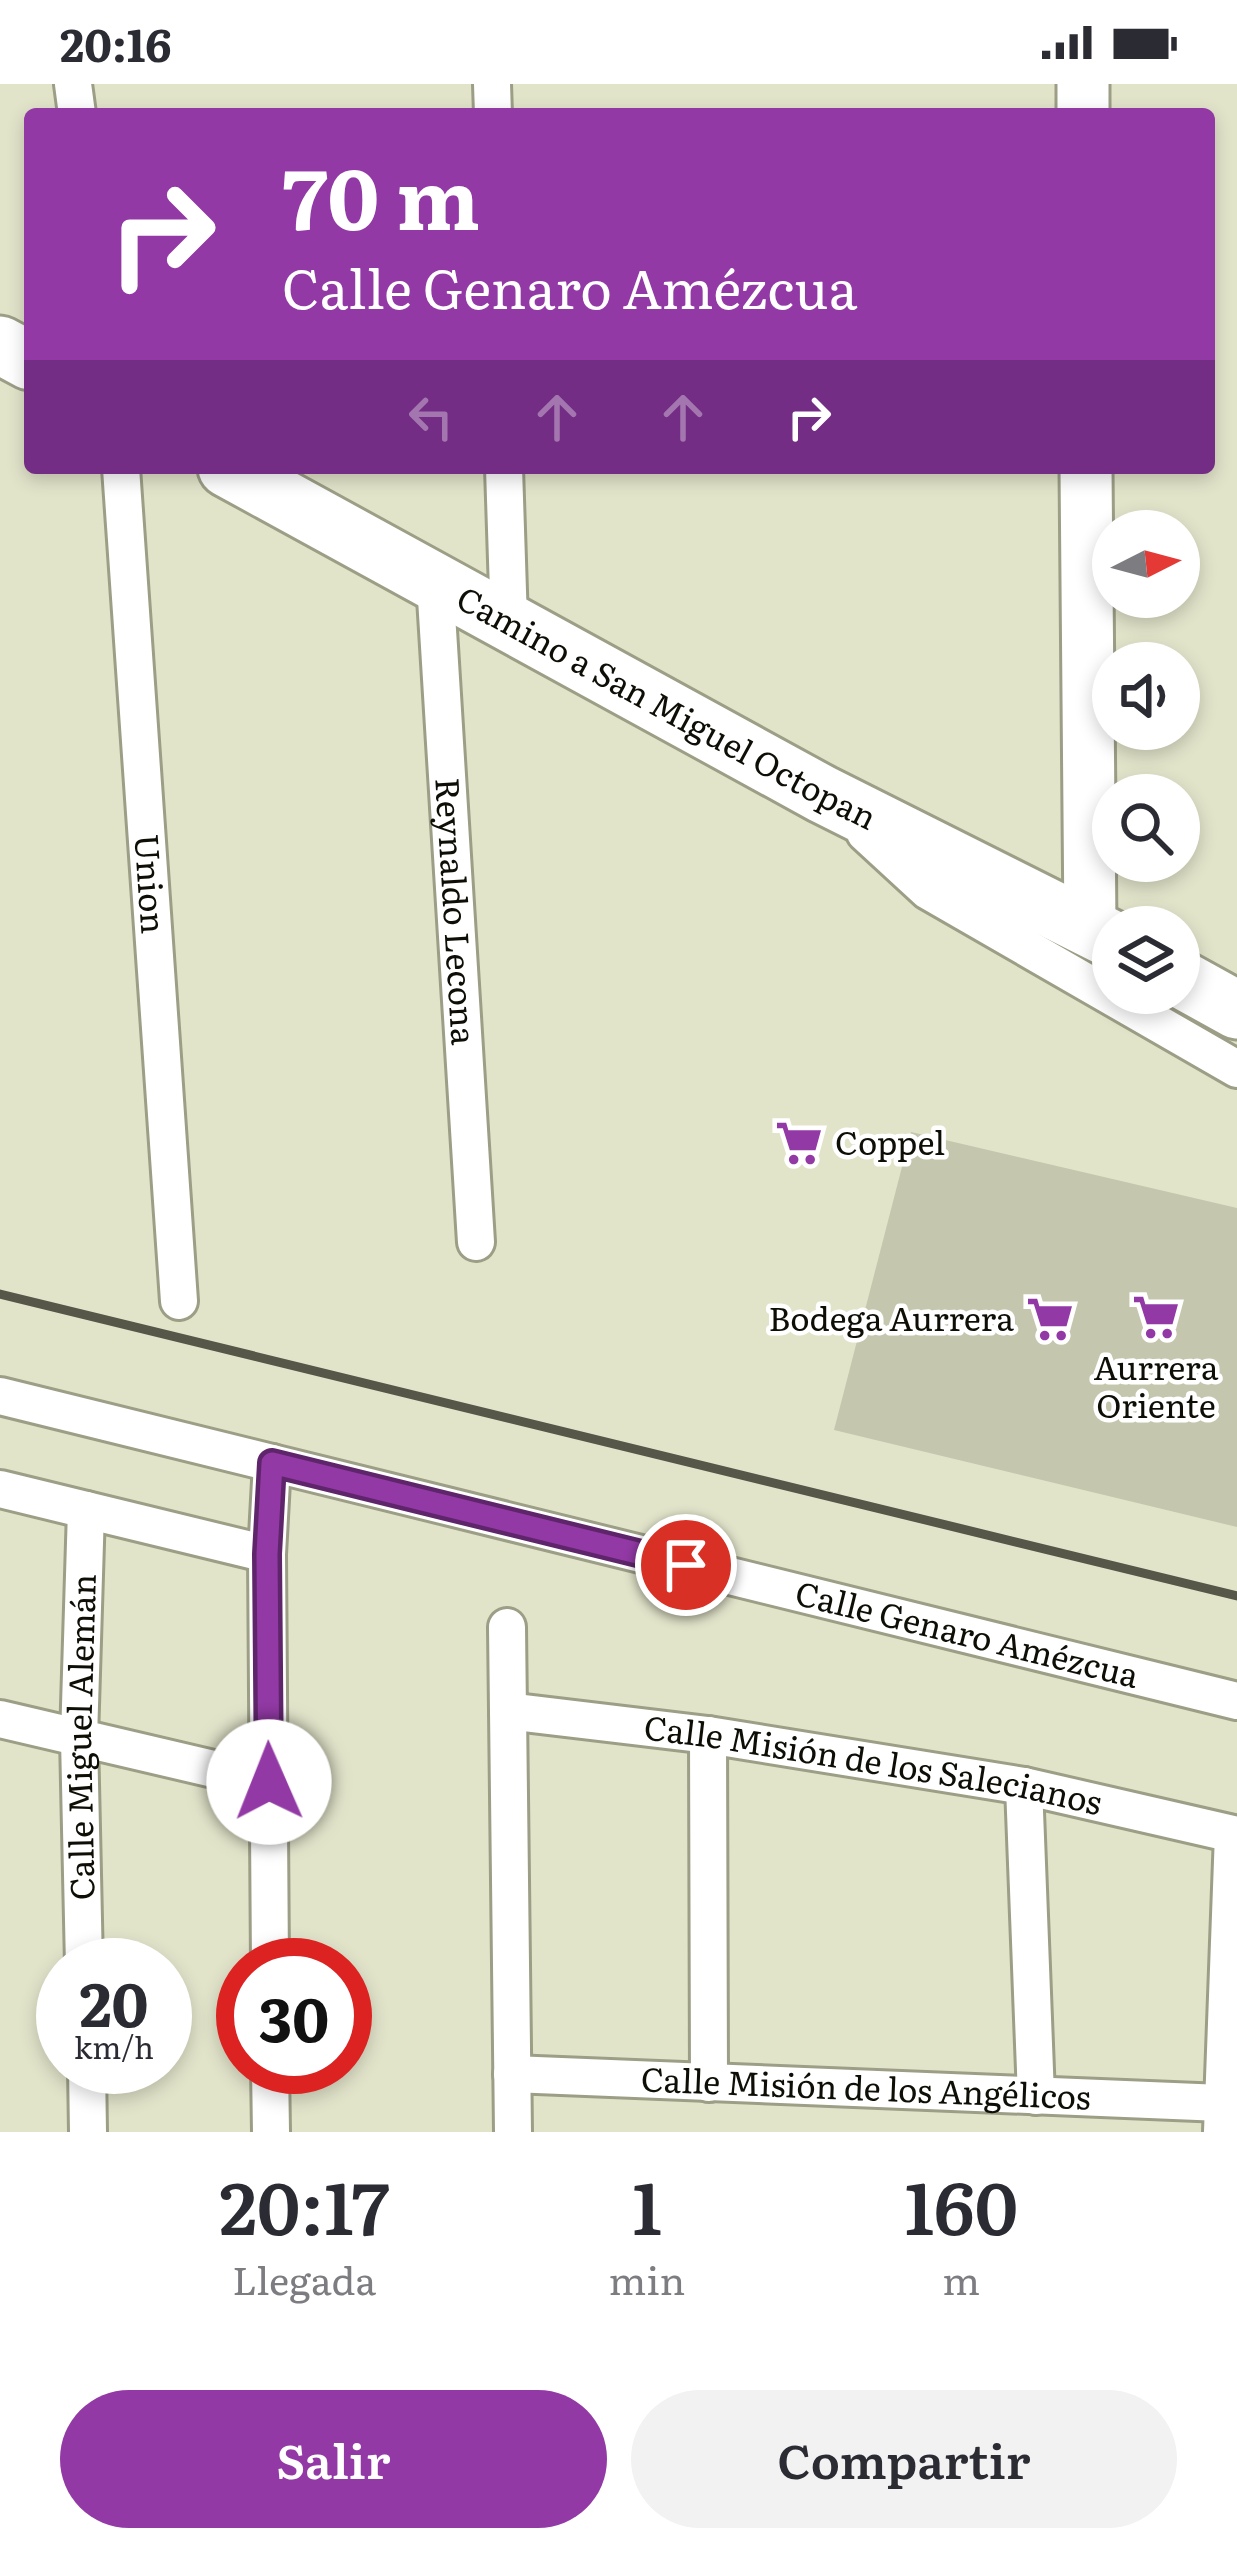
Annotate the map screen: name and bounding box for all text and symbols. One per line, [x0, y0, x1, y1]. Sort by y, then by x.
text: 20:16 [60, 9, 172, 76]
text: 70 m [282, 131, 480, 256]
icon: right [84, 156, 240, 312]
text: Calle Genaro Amézcua [282, 245, 858, 326]
icon: left [398, 384, 464, 450]
icon: ahead [524, 384, 590, 450]
icon: ahead [650, 384, 716, 450]
icon: right [776, 384, 842, 450]
north arrow [1092, 510, 1200, 618]
map controls [1092, 510, 1200, 1014]
street label: Camino a San Miguel Octopan [449, 572, 886, 840]
button: sound [1092, 642, 1200, 750]
button: search [1092, 774, 1200, 882]
street label: Reynaldo Lecona [425, 776, 491, 1047]
street label: Union [125, 832, 180, 935]
button: layers [1092, 906, 1200, 1014]
place label: Coppel [835, 1116, 945, 1165]
supermarket icon: Coppel [774, 1118, 824, 1168]
place label: Bodega Aurrera [768, 1292, 1014, 1341]
supermarket icon: Aurrera Oriente [1131, 1292, 1181, 1342]
supermarket icon: Bodega Aurrera [1025, 1294, 1075, 1344]
place label: Aurrera Oriente [1094, 1341, 1219, 1428]
pin [635, 1514, 737, 1616]
icon: arrive [653, 1532, 719, 1598]
street label: Calle Genaro Amézcua [791, 1566, 1145, 1698]
street label: Calle Miguel Alemán [52, 1573, 106, 1901]
street label: Calle Misión de los Salecianos [642, 1701, 1107, 1825]
position arrow [206, 1719, 332, 1845]
speed limit sign: 30 [216, 1938, 372, 2094]
text: 20 [79, 1956, 149, 2045]
text: km/h [74, 2024, 154, 2068]
street label: Calle Misión de los Angélicos [640, 2052, 1092, 2120]
text: 20:17 [219, 2150, 389, 2257]
text: 1 [632, 2150, 662, 2257]
text: 160 [904, 2150, 1018, 2257]
text: Llegada [232, 2249, 376, 2307]
text: min [609, 2249, 685, 2307]
text: m [942, 2249, 980, 2307]
button: Salir [60, 2390, 607, 2528]
button: Compartir [631, 2390, 1177, 2528]

